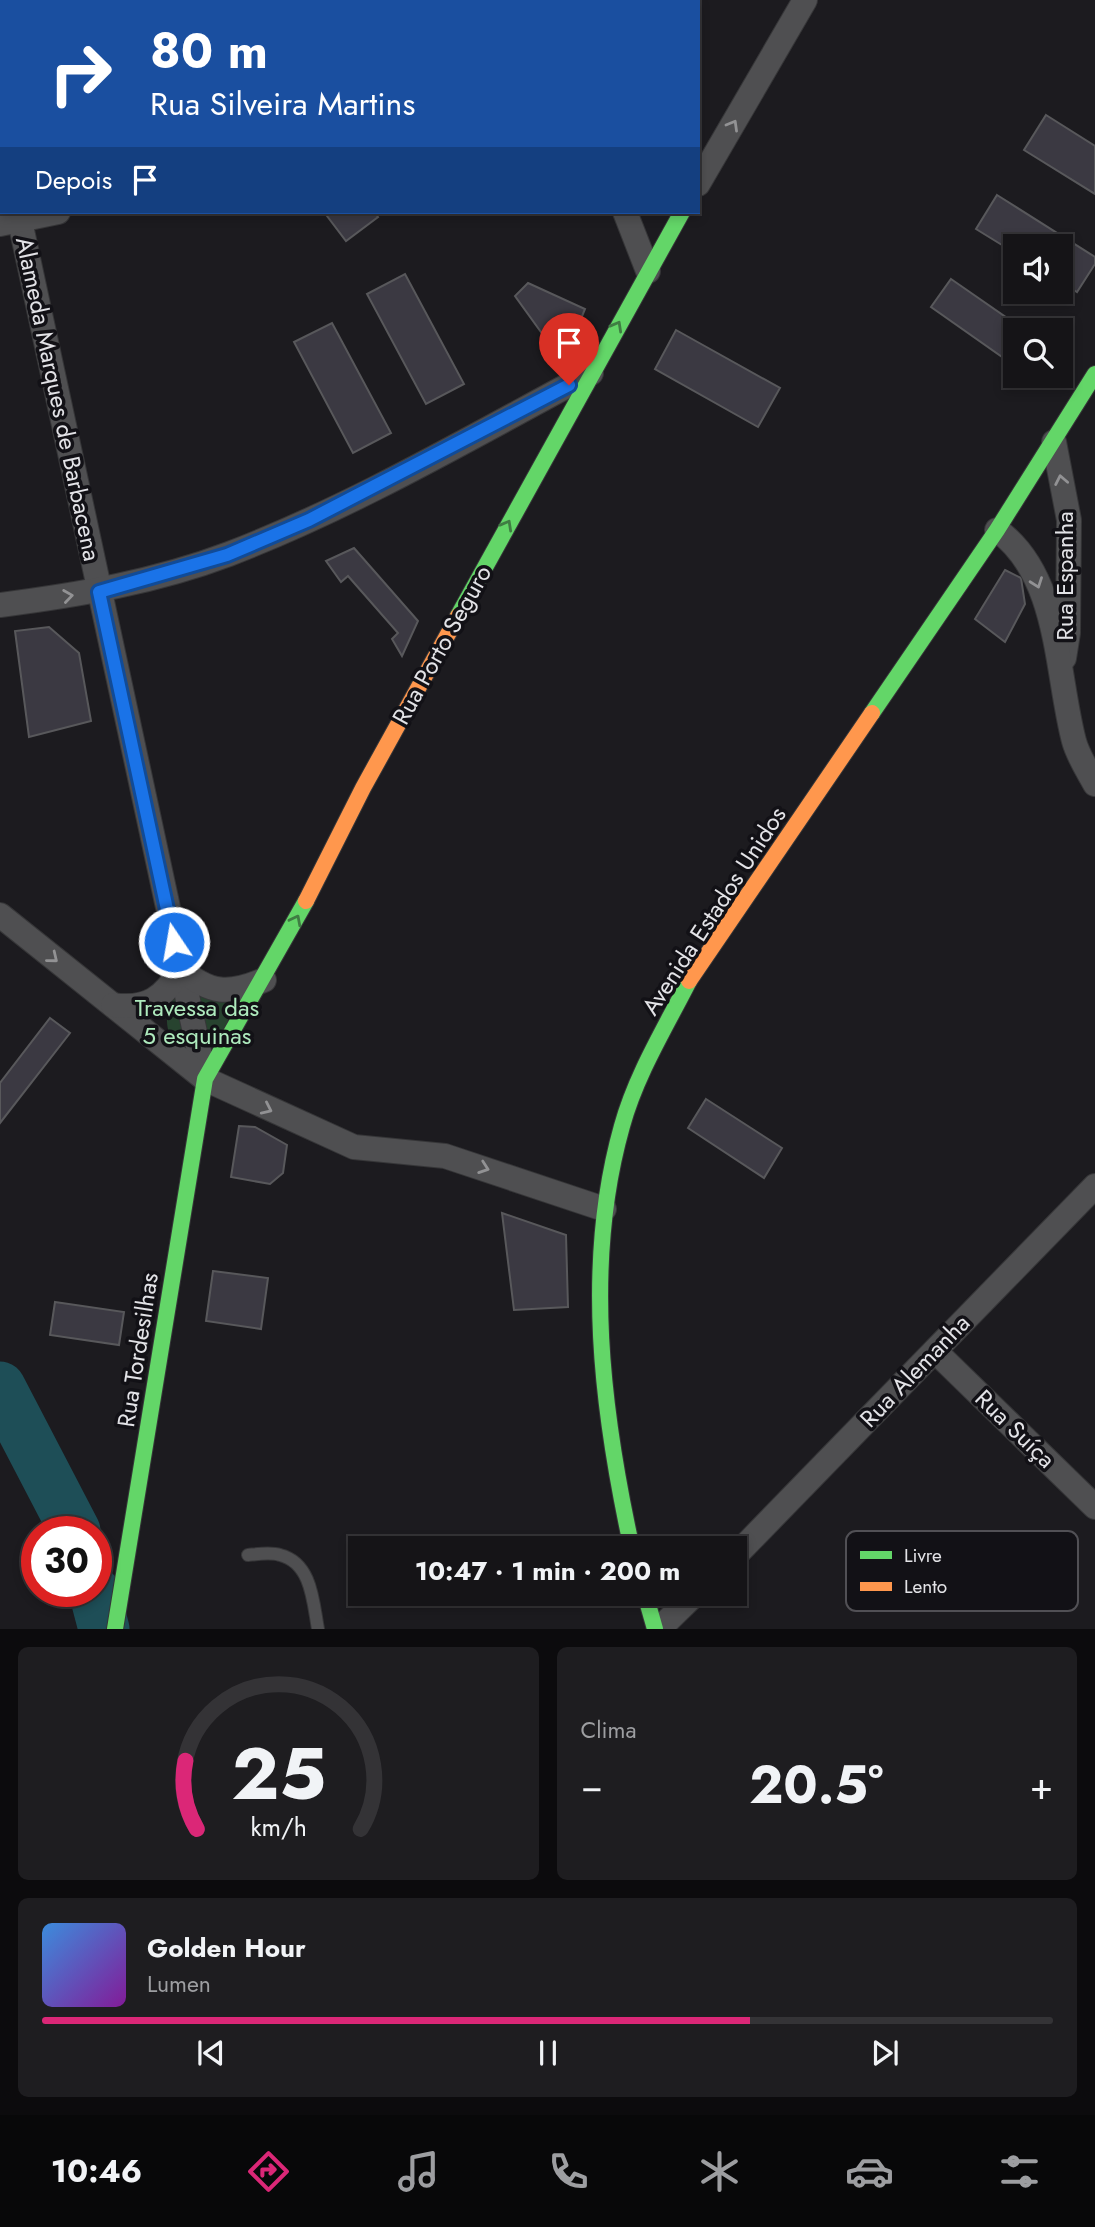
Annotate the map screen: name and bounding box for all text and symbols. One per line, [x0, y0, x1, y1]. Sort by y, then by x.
text: 80 m [150, 16, 268, 86]
icon: right [35, 28, 126, 119]
text: Rua Silveira Martins [150, 81, 415, 127]
one-way arrow [724, 120, 737, 133]
text: Depois [35, 161, 112, 199]
icon: arrive [126, 161, 164, 199]
street label: Alameda Marques de Barbacena [7, 234, 110, 564]
map controls [1003, 234, 1073, 388]
button: sound [1003, 234, 1073, 304]
pin [539, 313, 599, 385]
button: search [1003, 318, 1073, 388]
one-way arrow [609, 321, 623, 333]
icon: arrive [550, 324, 588, 362]
one-way arrow [1055, 474, 1070, 486]
street label: Rua Espanha [1047, 511, 1082, 641]
one-way arrow [499, 520, 512, 532]
street label: Rua Porto Seguro [383, 559, 500, 731]
one-way arrow [1029, 576, 1043, 589]
one-way arrow [62, 589, 74, 604]
street label: Avenida Estados Unidos [633, 799, 794, 1022]
position arrow [137, 905, 211, 979]
one-way arrow [288, 915, 302, 927]
one-way arrow [46, 949, 58, 962]
park label: Travessa das 5 esquinas [135, 990, 259, 1053]
one-way arrow [260, 1100, 272, 1114]
one-way arrow [477, 1160, 489, 1174]
street label: Rua Tordesilhas [108, 1270, 167, 1430]
street label: Rua Alemanha [852, 1306, 978, 1435]
street label: Rua Suíça [967, 1381, 1063, 1476]
speed limit sign: 30 [21, 1516, 112, 1607]
legend [846, 1531, 1078, 1611]
text: Livre [904, 1542, 942, 1569]
text: 10:47 · 1 min · 200 m [415, 1552, 680, 1590]
text: Lento [904, 1573, 947, 1600]
text: Clima [581, 1713, 637, 1747]
text: 25 [231, 1722, 326, 1827]
text: 20.5° [749, 1747, 883, 1823]
text: − [581, 1758, 603, 1813]
text: + [1030, 1758, 1053, 1813]
text: km/h [250, 1809, 307, 1845]
text: Golden Hour [147, 1929, 306, 1967]
text: Lumen [147, 1967, 211, 2001]
icon: previous [192, 2034, 230, 2072]
icon: pause [529, 2034, 567, 2072]
icon: next [866, 2034, 904, 2072]
icon: directions [244, 2147, 293, 2196]
icon: music [394, 2147, 443, 2196]
icon: phone [544, 2147, 593, 2196]
icon: climate [695, 2147, 744, 2196]
icon: car [845, 2147, 894, 2196]
icon: filters [995, 2147, 1044, 2196]
text: 10:46 [51, 2148, 142, 2194]

